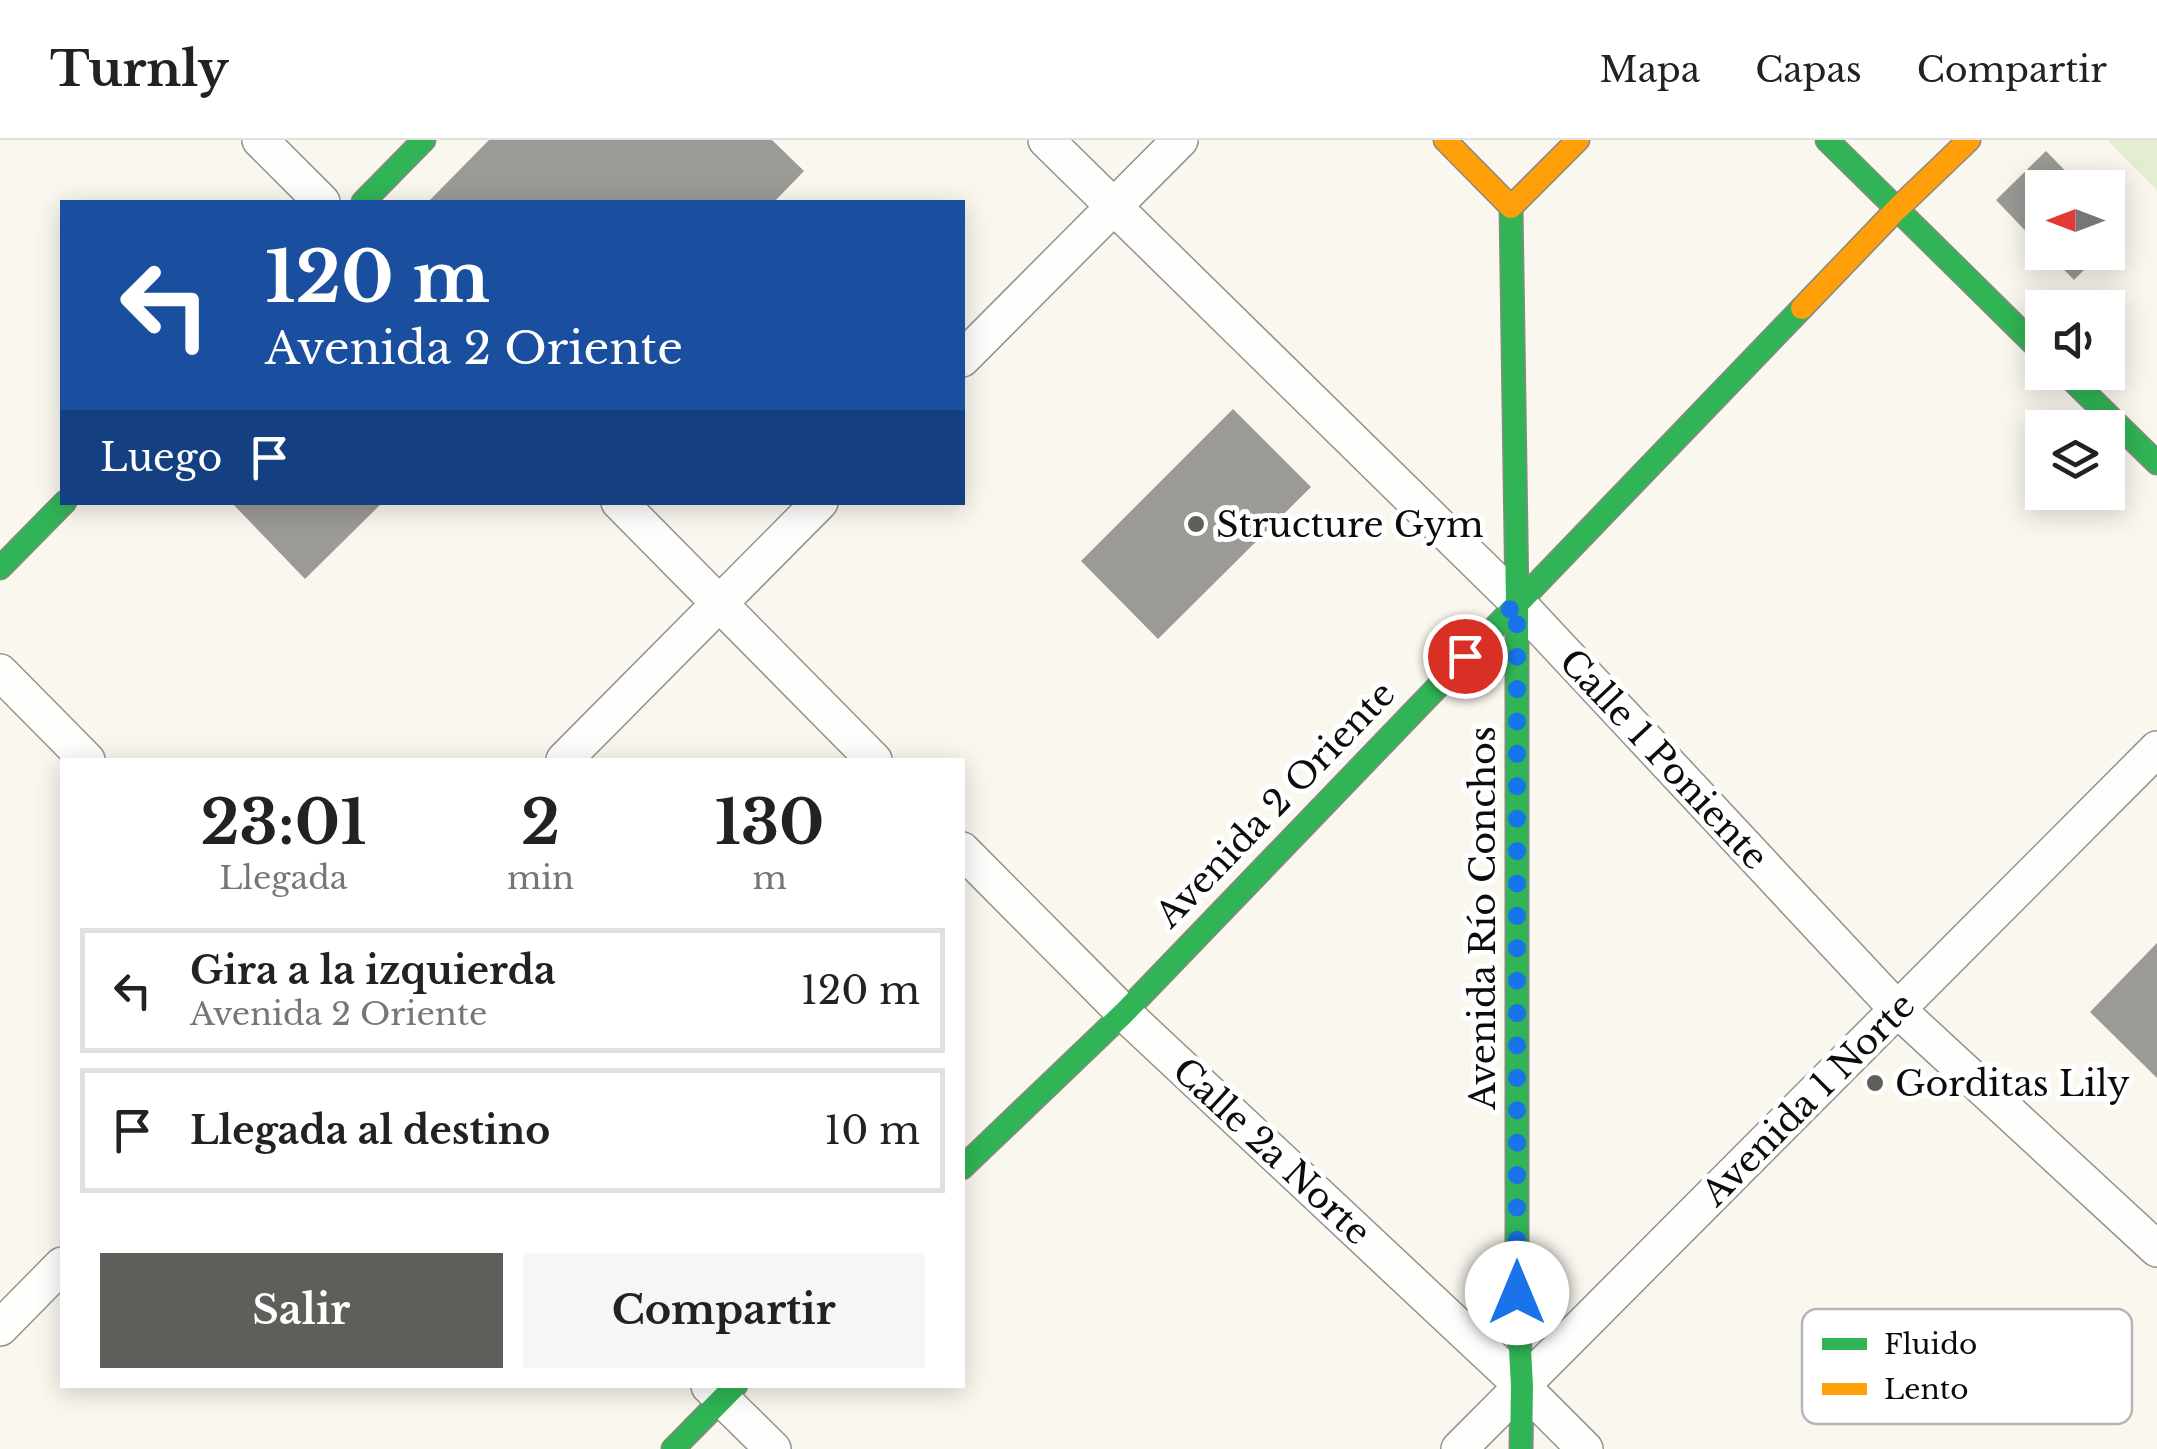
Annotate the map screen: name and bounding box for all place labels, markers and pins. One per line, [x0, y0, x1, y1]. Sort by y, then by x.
place label: Structure Gym [1216, 503, 1484, 546]
marker: Structure Gym [1185, 513, 1207, 535]
pin [1423, 614, 1508, 699]
place label: Gorditas Lily [1895, 1062, 2130, 1105]
marker: Gorditas Lily [1864, 1072, 1886, 1094]

